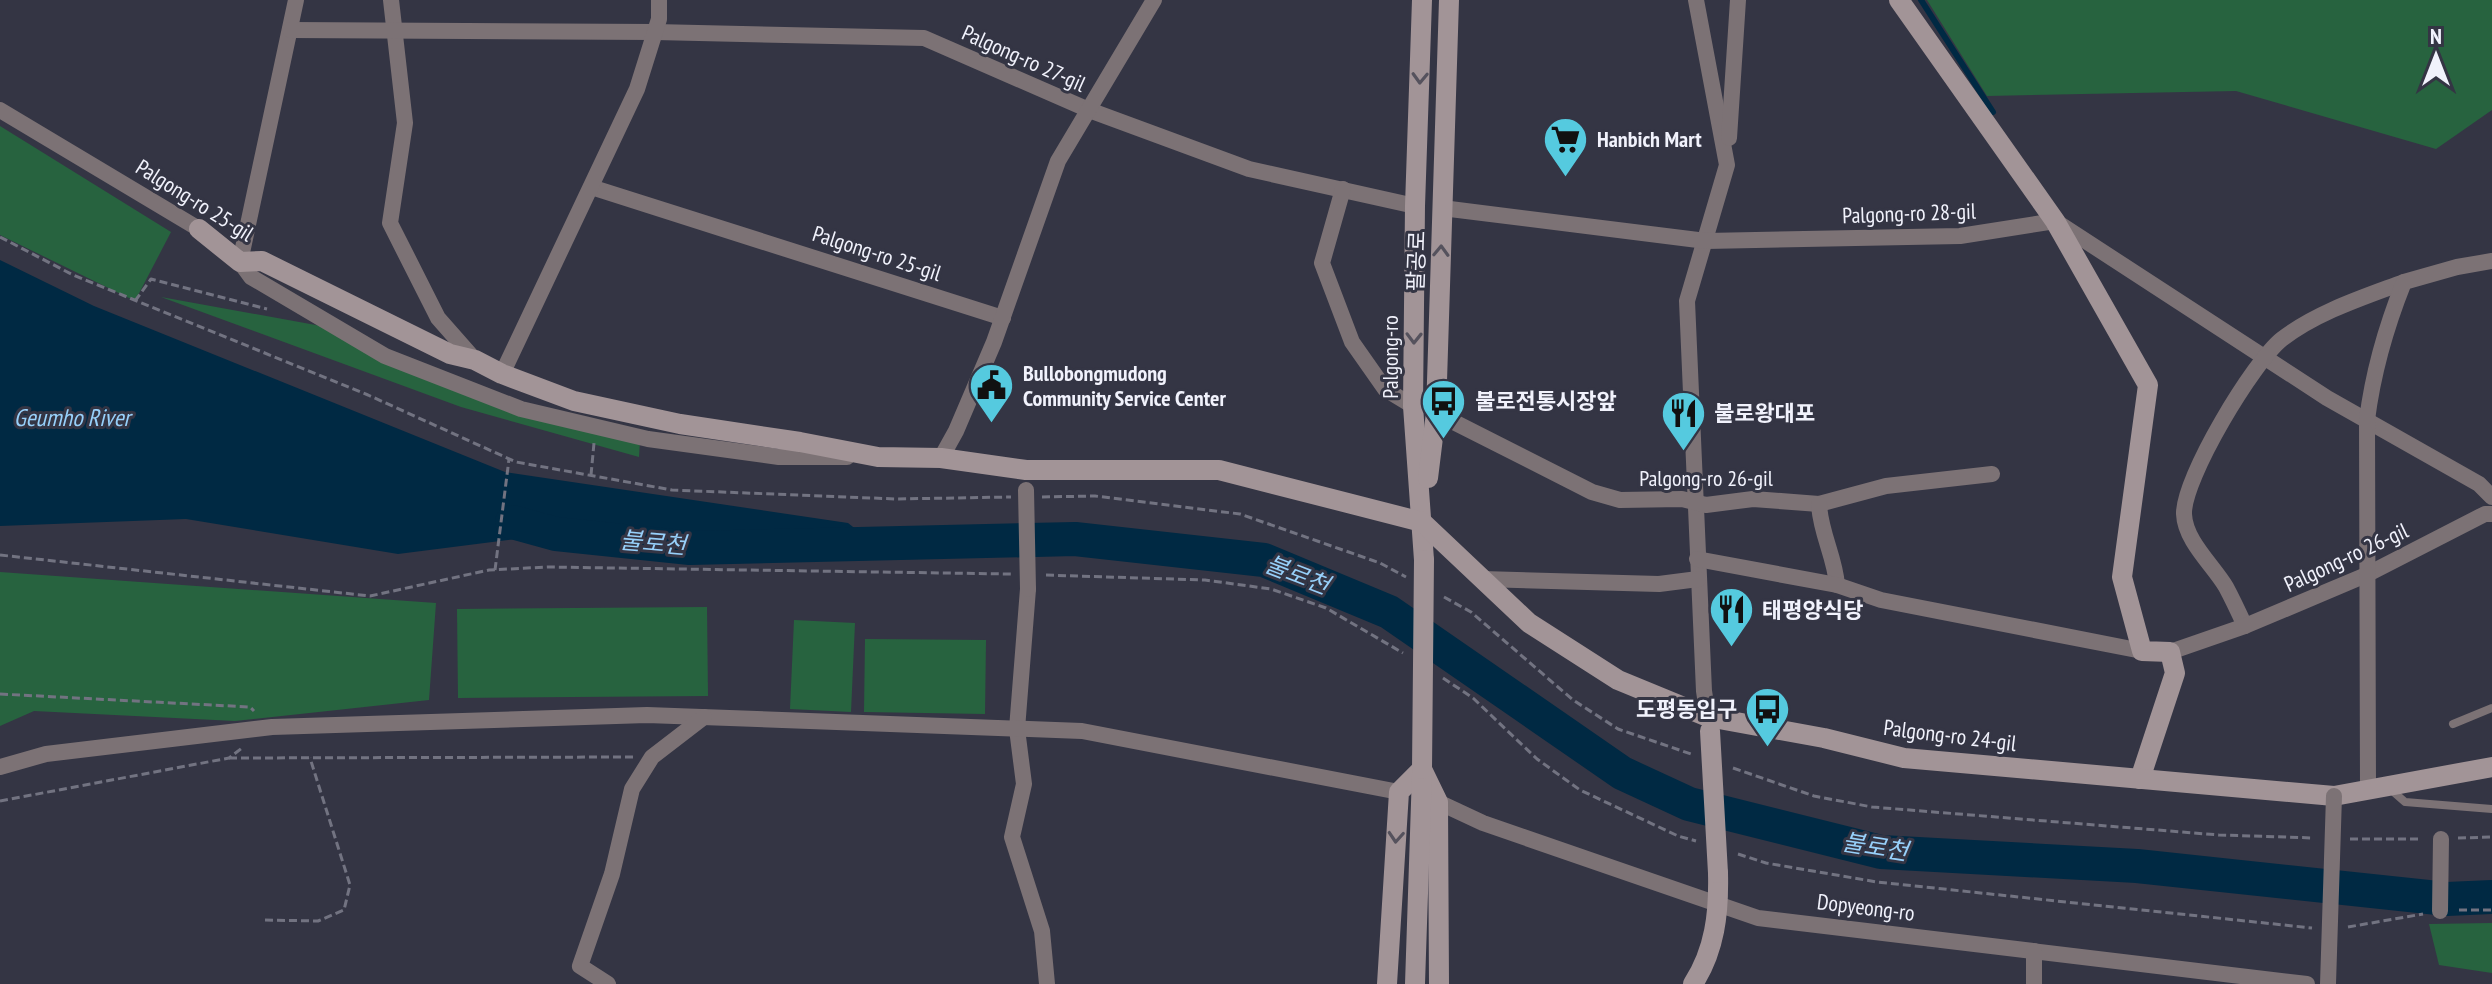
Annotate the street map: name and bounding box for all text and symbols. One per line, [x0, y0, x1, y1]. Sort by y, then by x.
north arrow [2396, 16, 2476, 96]
street label: Palgong-ro 27-gil [958, 18, 1091, 98]
text: N [2430, 22, 2442, 50]
one-way arrow [1411, 72, 1428, 85]
supermarket icon: Hanbich Mart [1542, 115, 1590, 178]
place label: Hanbich Mart [1597, 125, 1702, 153]
street label: Palgong-ro 25-gil [131, 153, 260, 248]
street label: Palgong-ro 28-gil [1842, 197, 1977, 229]
street label: Palgong-ro 25-gil [809, 219, 946, 287]
street label: 팔공로 [1401, 230, 1431, 292]
one-way arrow [1432, 244, 1449, 257]
street label: Palgong-ro [1376, 315, 1404, 399]
one-way arrow [1405, 332, 1423, 345]
place label: Bullobongmudong Community Service Center [1023, 359, 1226, 412]
public building icon: Bullobongmudong Community Service Center [968, 362, 1016, 425]
bus stop icon: 불로전통시장앞 [1420, 377, 1468, 440]
place label: 불로전통시장앞 [1475, 387, 1617, 415]
restaurant icon: 불로왕대포 [1659, 389, 1707, 452]
place label: 불로왕대포 [1714, 399, 1815, 427]
water label: Geumho River [14, 402, 134, 433]
street label: Palgong-ro 26-gil [1639, 464, 1774, 492]
street label: Palgong-ro 26-gil [2280, 516, 2413, 598]
water label: 불로천 [619, 524, 690, 561]
water label: 불로천 [1261, 548, 1336, 602]
restaurant icon: 태평양식당 [1707, 586, 1755, 649]
place label: 태평양식당 [1762, 596, 1863, 624]
bus stop icon: 도평동입구 [1744, 685, 1792, 748]
place label: 도평동입구 [1636, 695, 1737, 723]
street label: Palgong-ro 24-gil [1882, 713, 2019, 757]
water label: 불로천 [1840, 826, 1913, 867]
one-way arrow [1388, 831, 1405, 844]
street label: Dopyeong-ro [1816, 887, 1916, 927]

